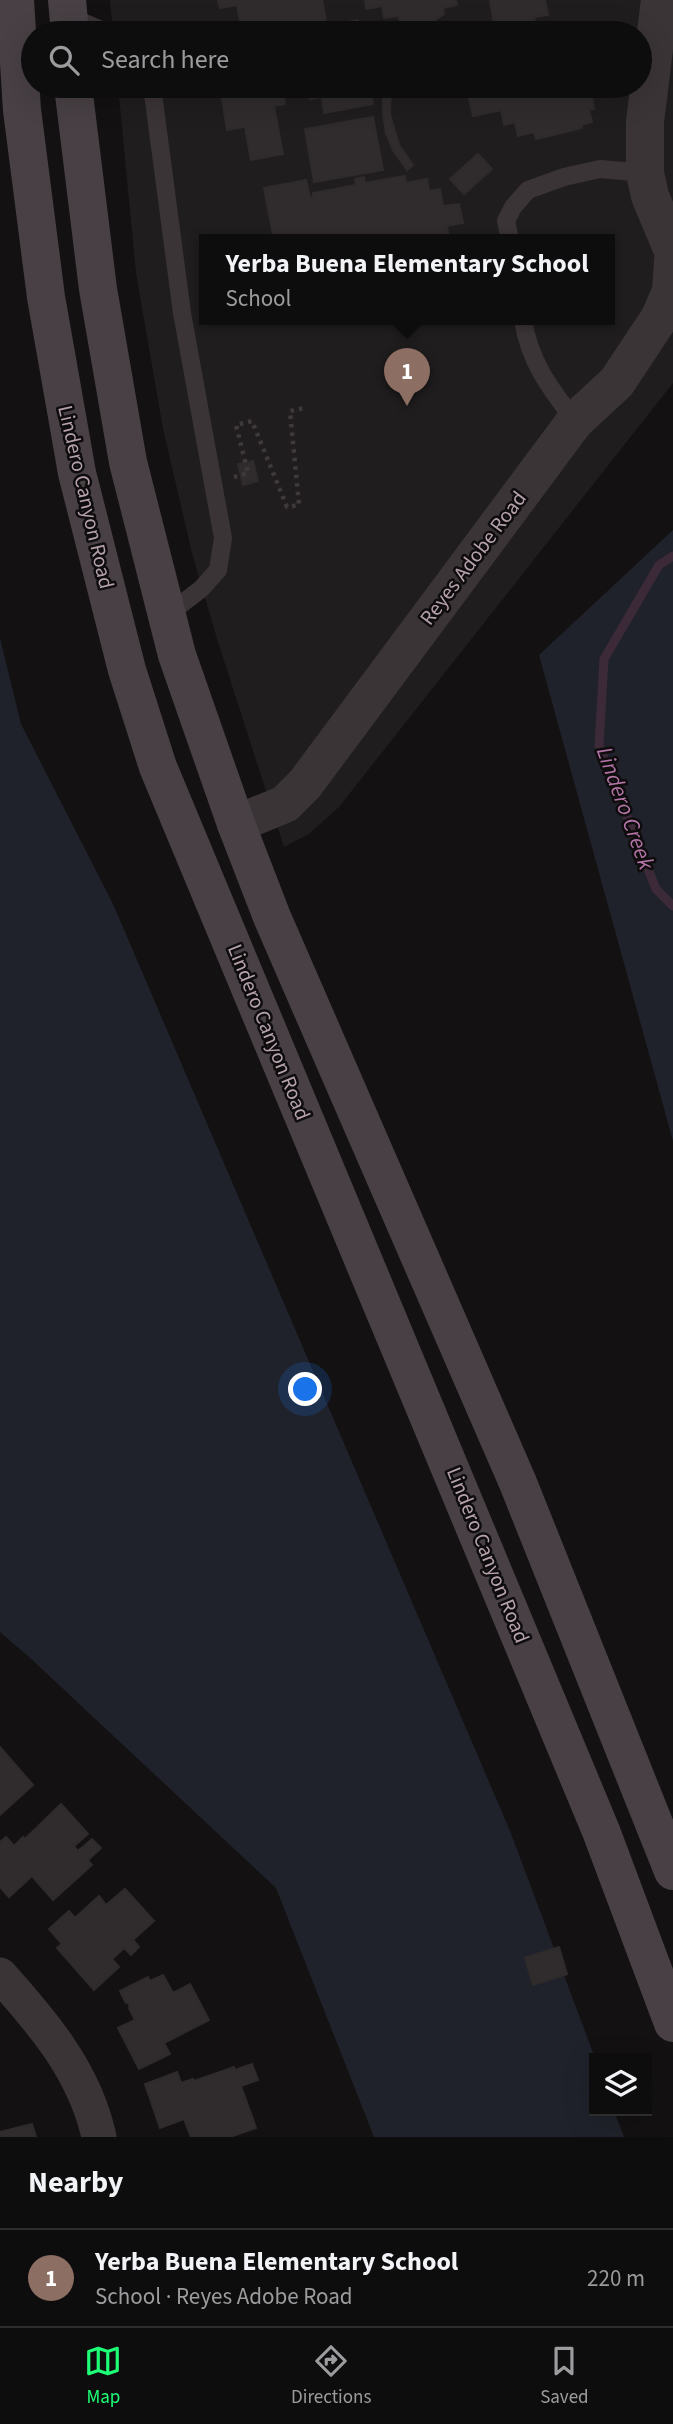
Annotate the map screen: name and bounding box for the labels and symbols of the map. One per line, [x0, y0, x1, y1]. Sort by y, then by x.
pin: 1 [384, 348, 430, 406]
street label: Lindero Canyon Road [50, 402, 122, 592]
street label: Reyes Adobe Road [413, 485, 533, 631]
water label: Lindero Creek [588, 742, 663, 875]
street label: Lindero Canyon Road [220, 939, 318, 1125]
your location [288, 1372, 322, 1406]
street label: Lindero Canyon Road [439, 1462, 537, 1648]

